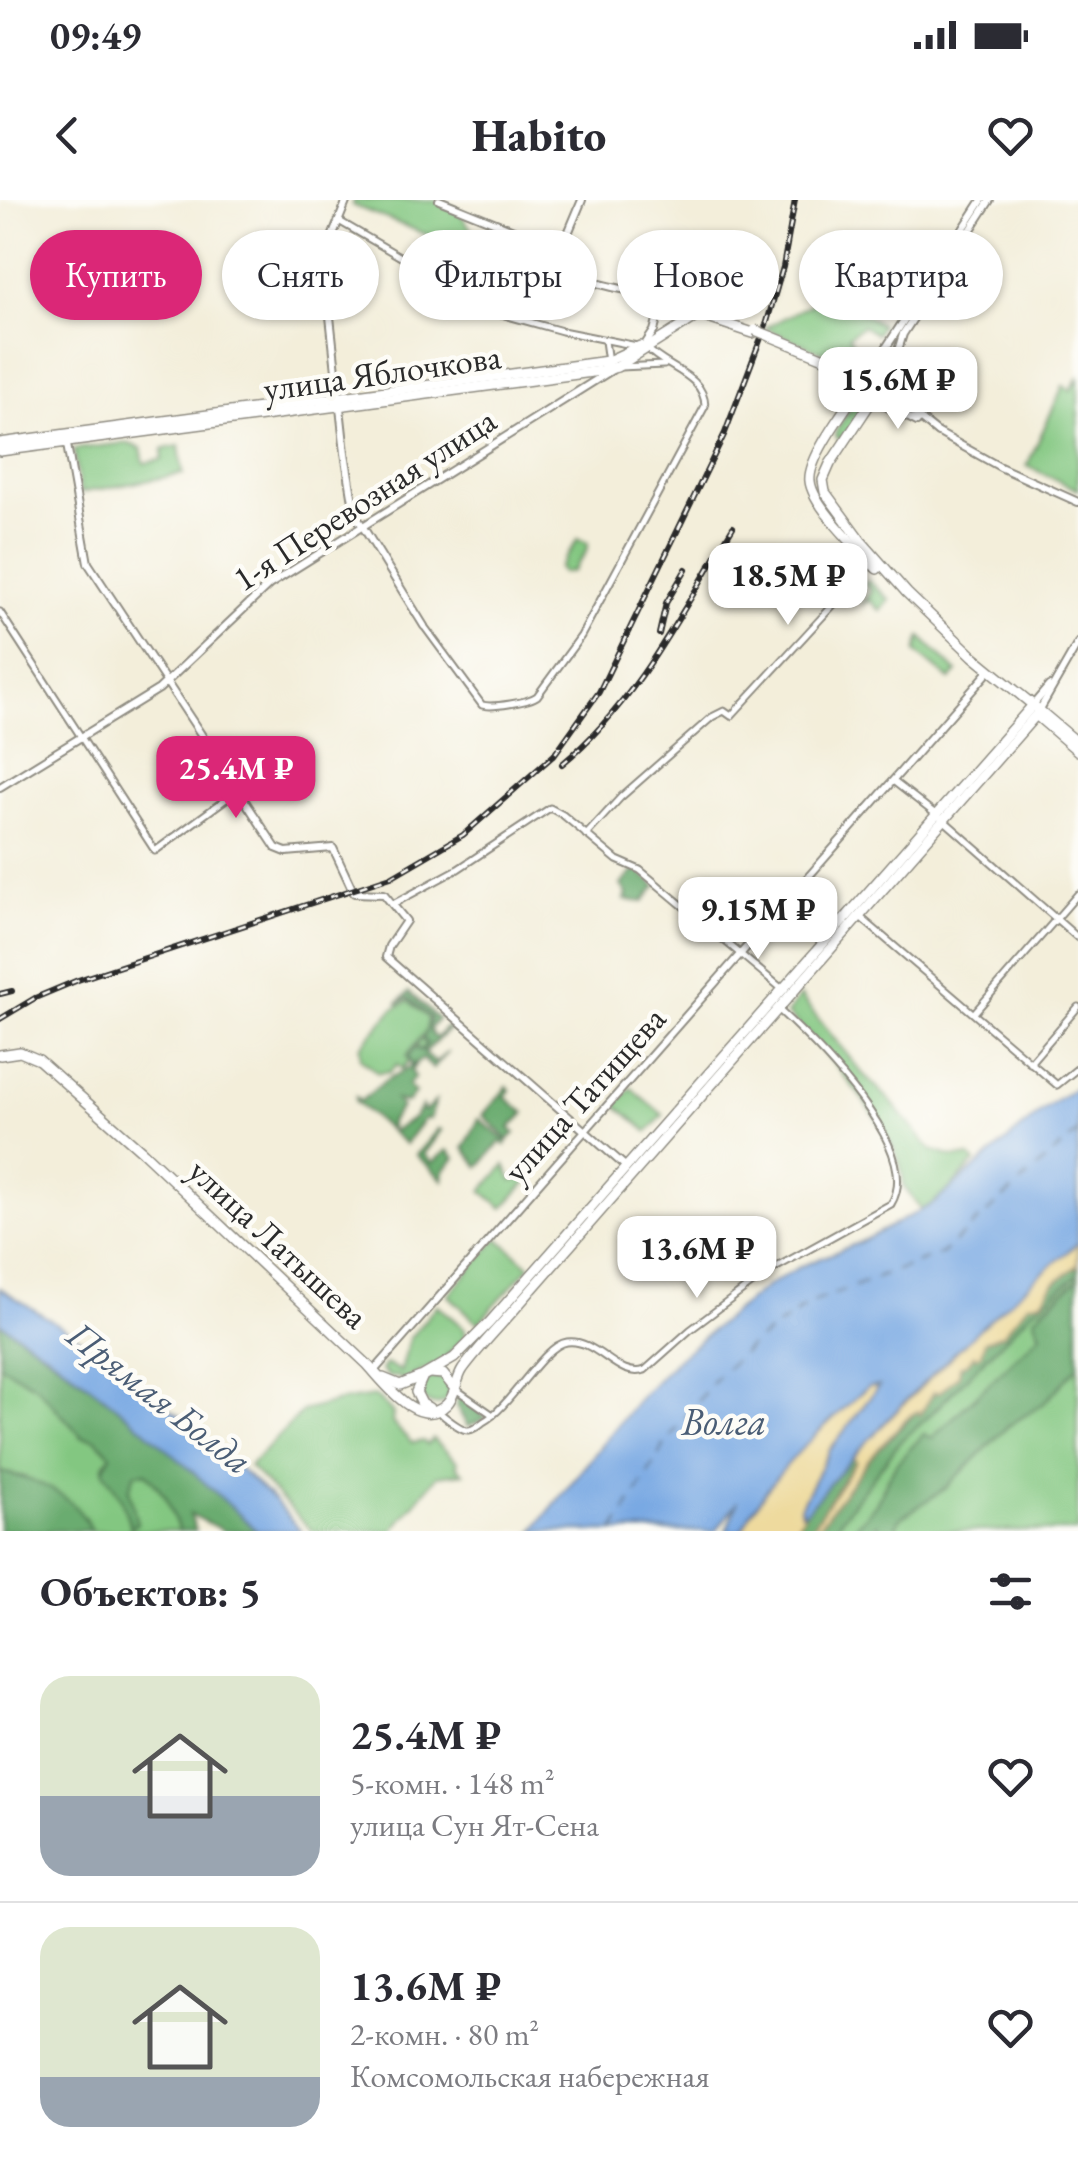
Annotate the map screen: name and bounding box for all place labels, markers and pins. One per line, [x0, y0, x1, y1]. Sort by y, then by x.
pin: 15.6M ₽ [806, 347, 990, 432]
pin: 18.5M ₽ [696, 543, 880, 628]
pin: 25.4M ₽ [144, 736, 328, 821]
pin: 9.15M ₽ [666, 877, 850, 962]
pin: 13.6M ₽ [605, 1216, 789, 1301]

